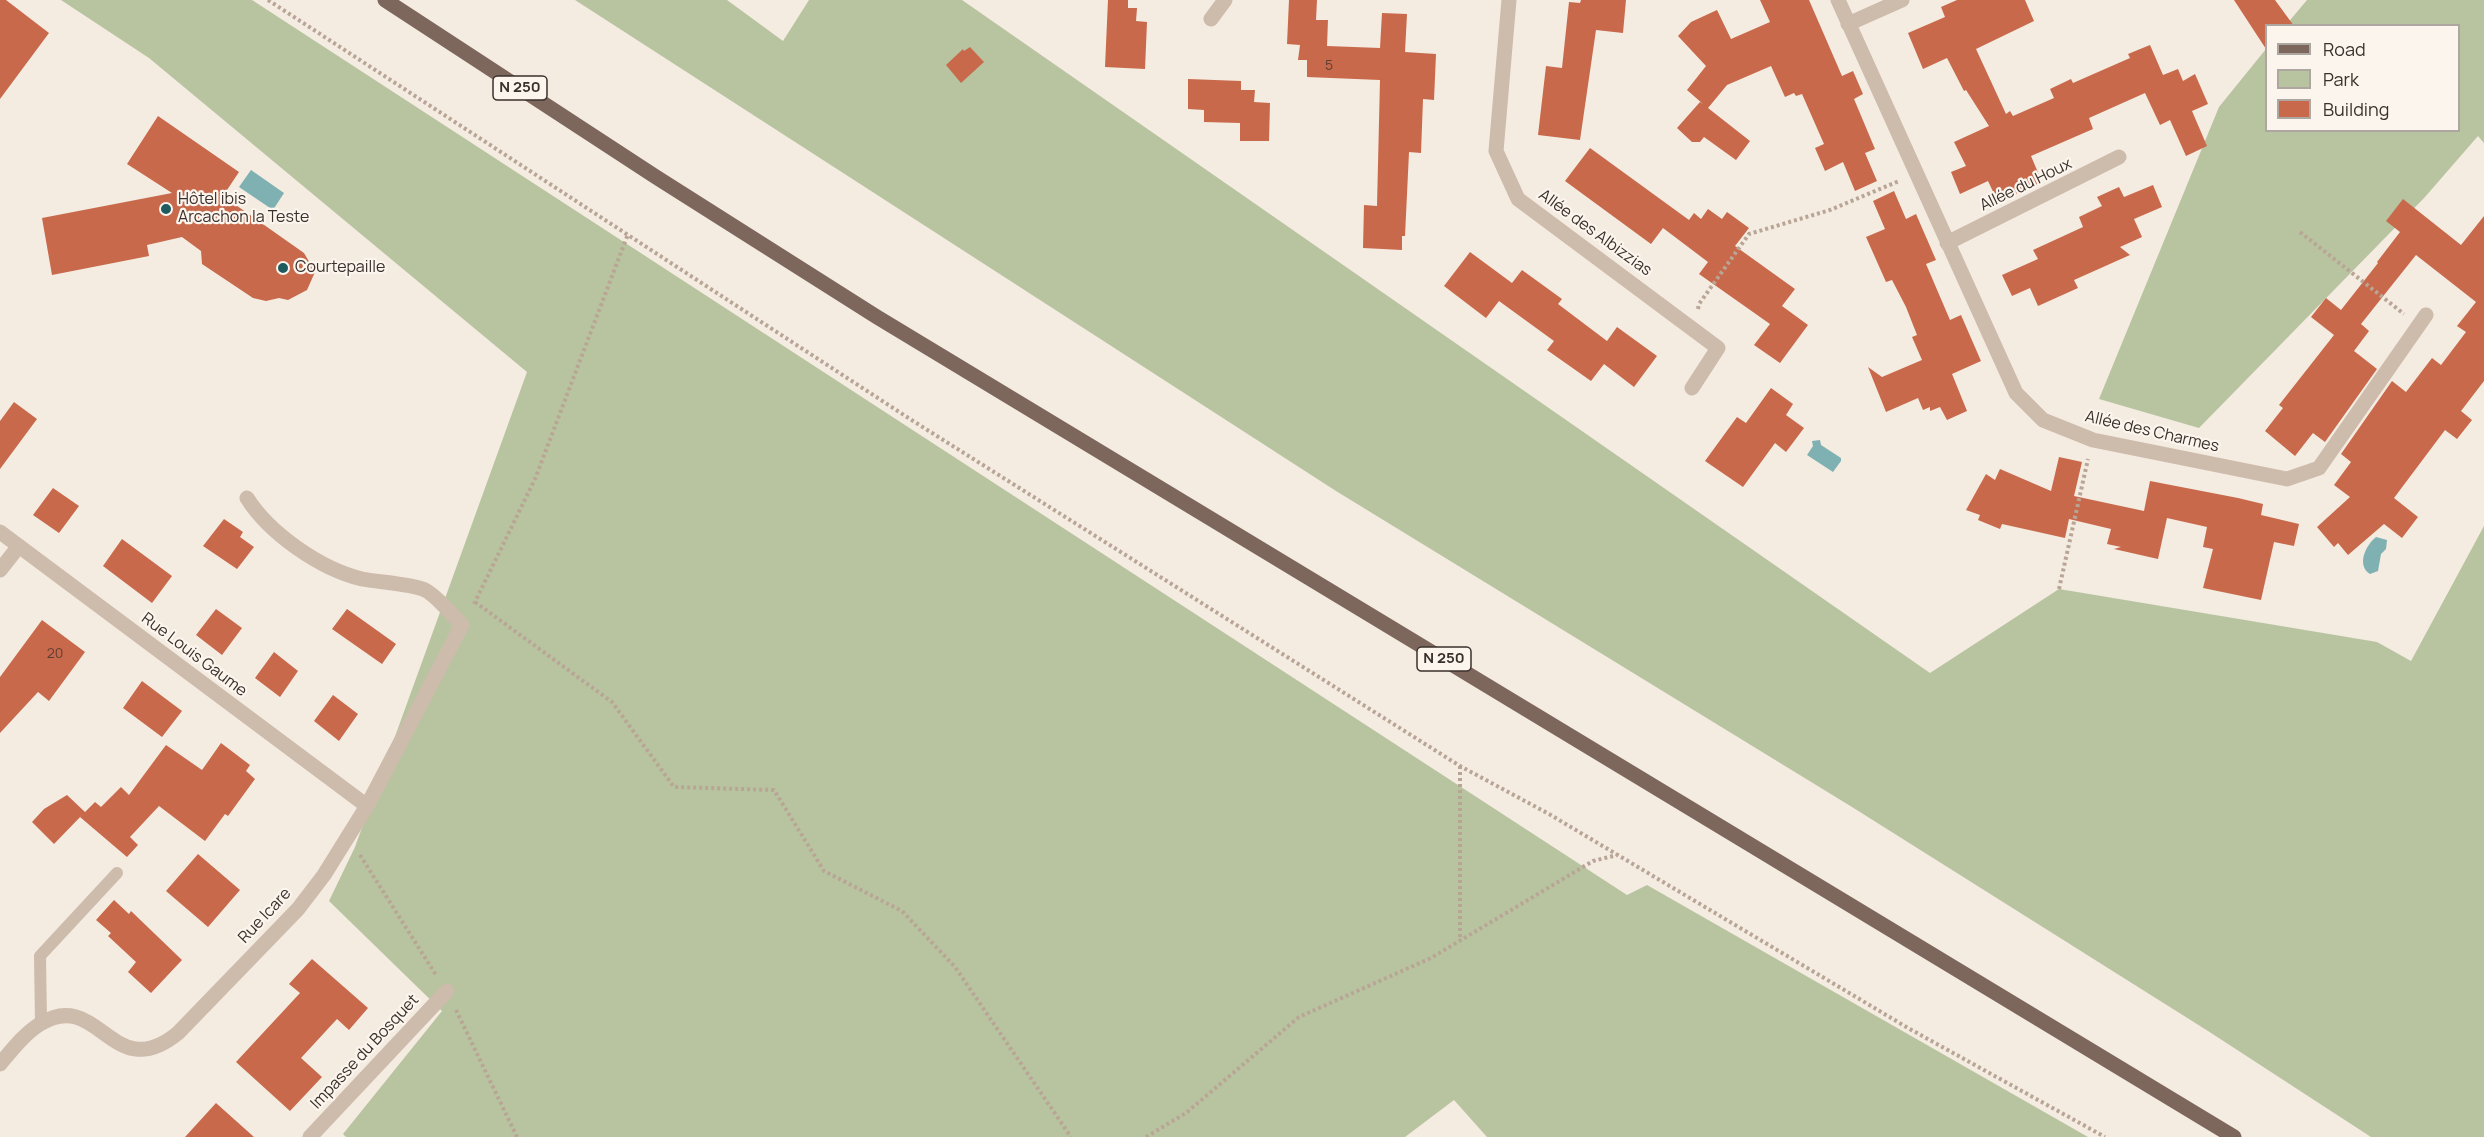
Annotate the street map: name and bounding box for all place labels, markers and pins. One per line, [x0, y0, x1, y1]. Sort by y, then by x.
place label: Hôtel ibis Arcachon la Teste [178, 190, 309, 228]
marker: Hôtel ibis Arcachon la Teste [159, 202, 173, 216]
place label: Courtepaille [295, 258, 385, 278]
marker: Courtepaille [276, 261, 290, 275]

